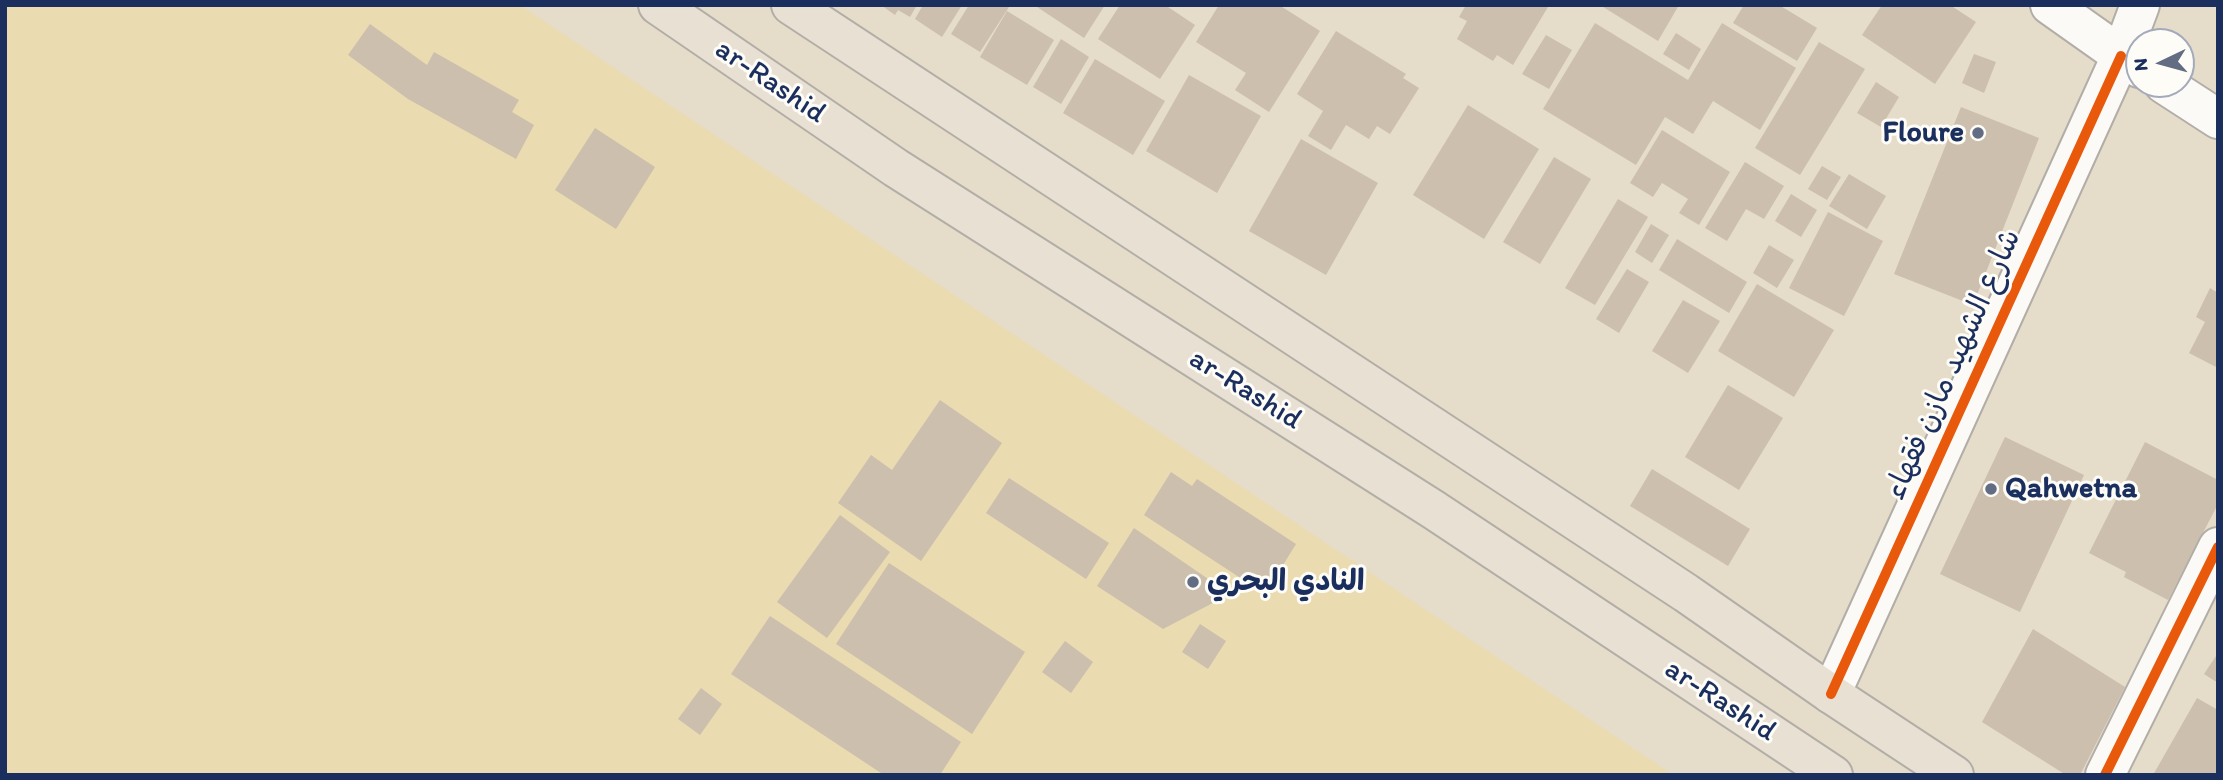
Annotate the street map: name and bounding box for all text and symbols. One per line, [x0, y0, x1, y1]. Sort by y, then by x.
north arrow [2125, 28, 2195, 98]
street label: ar-Rashid [708, 32, 832, 132]
text: N [2129, 57, 2153, 72]
place label: Floure [1883, 115, 1964, 151]
marker: Floure [1970, 125, 1986, 141]
street label: شارع الشهيد مازن فقهاء [1878, 224, 2030, 506]
street label: ar-Rashid [1182, 341, 1308, 439]
place label: Qahwetna [2005, 471, 2137, 507]
marker: Qahwetna [1983, 481, 1999, 497]
place label: النادي البحري [1207, 564, 1365, 600]
marker: النادي البحري [1185, 574, 1201, 590]
street label: ar-Rashid [1657, 652, 1783, 750]

